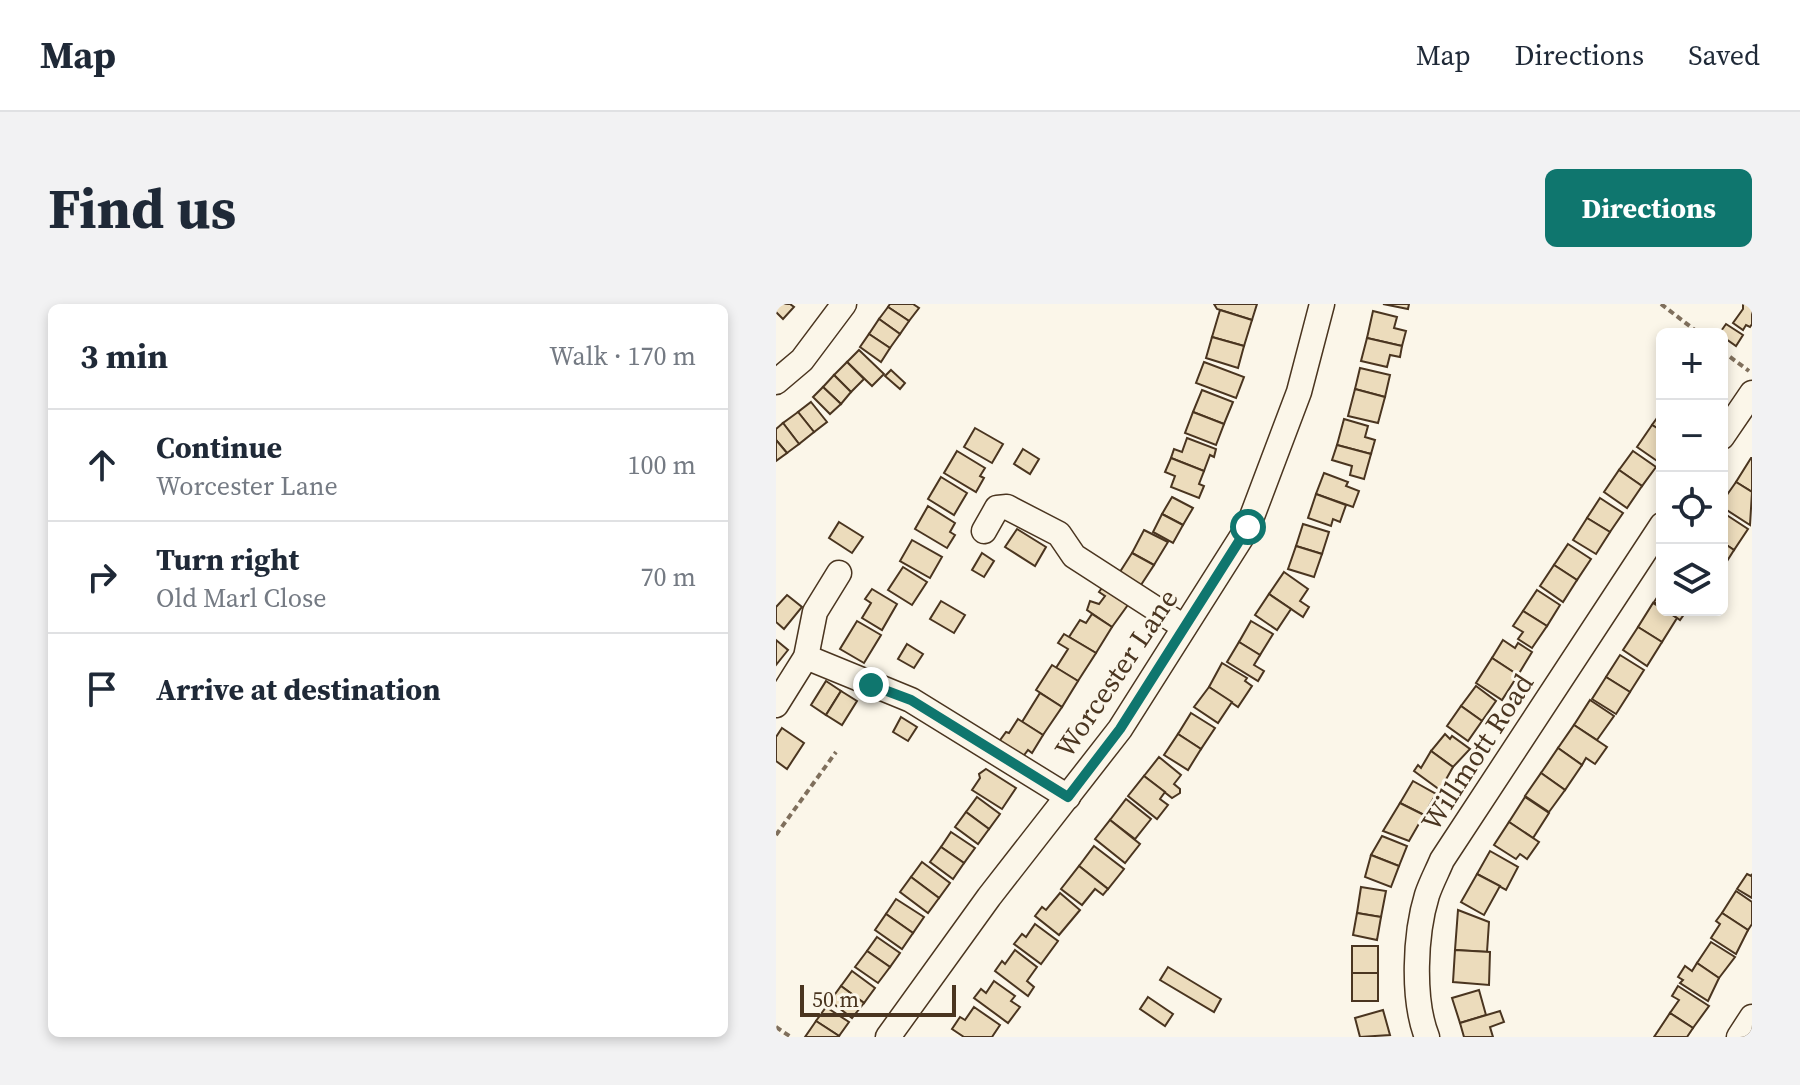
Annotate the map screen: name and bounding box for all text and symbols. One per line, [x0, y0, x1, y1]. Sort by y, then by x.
text: Map [40, 29, 116, 81]
text: Map [1416, 36, 1471, 74]
text: Directions [1515, 36, 1644, 74]
text: Saved [1688, 36, 1760, 74]
button: Directions [1545, 169, 1752, 247]
text: Find us [48, 170, 236, 247]
map controls [1656, 328, 1728, 616]
button: + [1656, 328, 1728, 400]
text: 3 min [80, 333, 168, 379]
text: Walk · 170 m [549, 338, 696, 374]
button: − [1656, 400, 1728, 472]
text: Continue [156, 427, 282, 468]
icon: ahead [80, 443, 124, 487]
text: 100 m [628, 447, 696, 483]
text: Worcester Lane [156, 468, 338, 504]
button: locate [1656, 472, 1728, 544]
route start [1230, 509, 1266, 545]
text: Turn right [156, 539, 299, 580]
button: layers [1656, 544, 1728, 616]
icon: right [80, 555, 124, 599]
text: 70 m [641, 559, 696, 595]
text: Old Marl Close [156, 580, 326, 616]
street label: Worcester Lane [1046, 581, 1186, 765]
street label: Willmott Road [1412, 666, 1542, 838]
icon: arrive [80, 667, 124, 711]
route end [853, 667, 889, 703]
text: Arrive at destination [156, 669, 441, 710]
scale bar [800, 981, 956, 1017]
text: 50 m [812, 984, 859, 1014]

